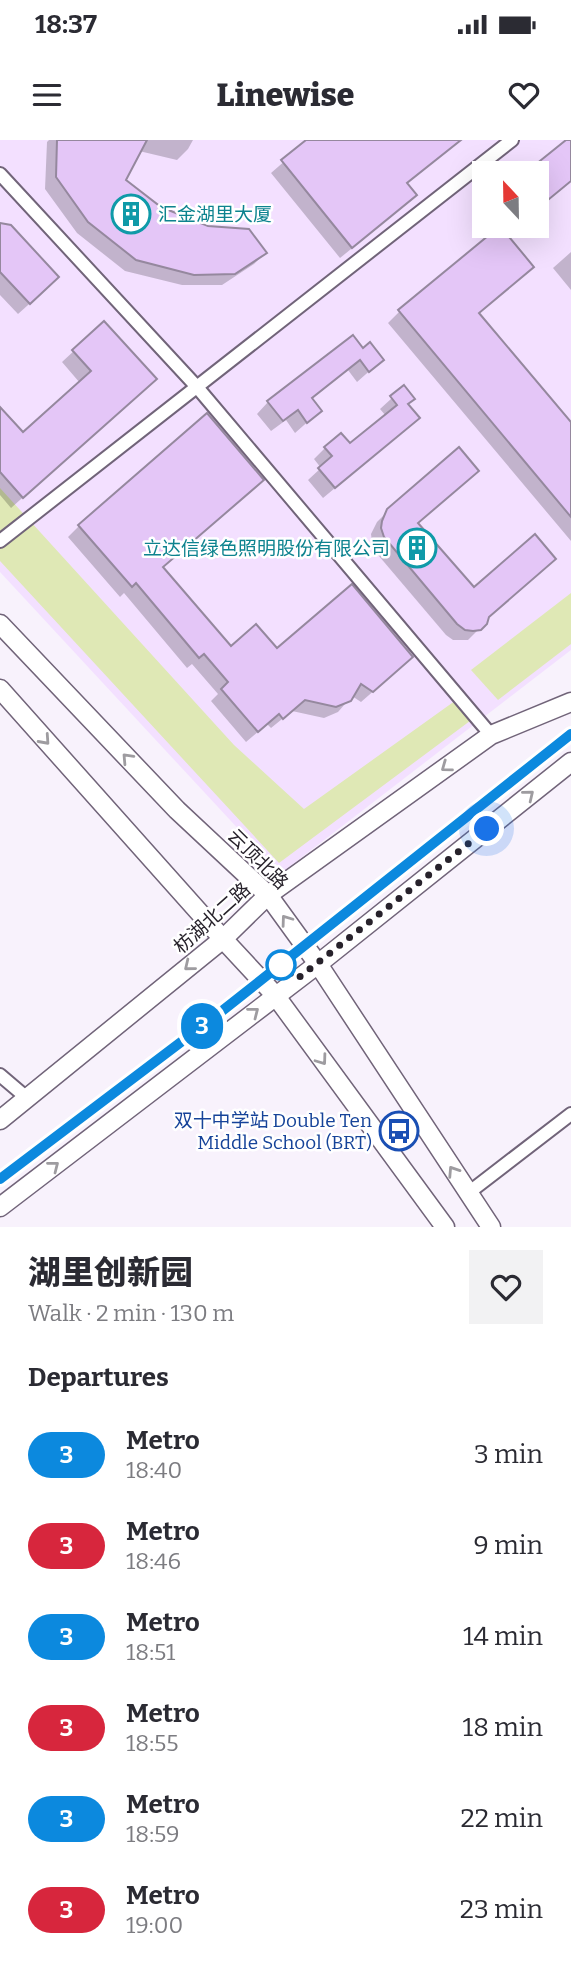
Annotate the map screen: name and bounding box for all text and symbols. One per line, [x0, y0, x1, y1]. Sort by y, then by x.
text: 18:37 [35, 9, 97, 40]
icon: menu [28, 76, 66, 114]
text: Linewise [217, 76, 354, 114]
icon: heart [505, 76, 543, 114]
north arrow [472, 161, 550, 238]
map controls [472, 161, 549, 238]
building icon: 汇金湖里大厦 [110, 193, 152, 235]
place label: 汇金湖里大厦 [158, 203, 272, 226]
building icon: 立达信绿色照明股份有限公司 [396, 527, 438, 569]
place label: 立达信绿色照明股份有限公司 [143, 537, 390, 560]
one-way arrow [37, 731, 49, 744]
one-way arrow [123, 753, 136, 766]
one-way arrow [441, 759, 454, 771]
one-way arrow [521, 791, 533, 804]
your location [469, 811, 504, 846]
street label: 云顶北路 [223, 824, 293, 894]
street label: 枋湖北二路 [169, 878, 255, 958]
one-way arrow [282, 915, 294, 928]
unlabelled marker [266, 950, 296, 980]
one-way arrow [185, 958, 198, 970]
line badge: 3 [179, 1003, 225, 1049]
one-way arrow [246, 1007, 258, 1020]
text: 3 [195, 1012, 209, 1040]
one-way arrow [314, 1052, 327, 1064]
place label: 双十中学站 Double Ten Middle School (BRT) [174, 1109, 372, 1154]
bus stop icon: 双十中学站 Double Ten Middle School (BRT) [378, 1110, 420, 1152]
one-way arrow [46, 1161, 59, 1174]
one-way arrow [448, 1165, 461, 1178]
button: heart [469, 1250, 543, 1324]
text: 湖里创新园 [28, 1253, 193, 1293]
text: Walk · 2 min · 130 m [28, 1299, 234, 1327]
text: Departures [28, 1362, 169, 1393]
text: Metro [126, 1425, 200, 1456]
text: 3 min [474, 1439, 543, 1470]
text: 3 [60, 1441, 73, 1469]
text: 18:40 [126, 1456, 182, 1484]
text: Metro [126, 1516, 200, 1547]
text: 9 min [474, 1530, 543, 1561]
text: 3 [60, 1532, 73, 1560]
text: 18:46 [126, 1547, 181, 1575]
text: Metro [126, 1607, 200, 1638]
text: 14 min [463, 1621, 543, 1652]
text: 3 [60, 1623, 73, 1651]
text: 18:51 [126, 1638, 175, 1666]
text: Metro [126, 1698, 200, 1729]
text: 18 min [463, 1712, 543, 1743]
text: 3 [60, 1714, 73, 1742]
text: 18:55 [126, 1729, 179, 1757]
text: Metro [126, 1789, 200, 1820]
text: 22 min [461, 1803, 543, 1834]
text: 3 [60, 1805, 73, 1833]
text: 18:59 [126, 1820, 180, 1848]
text: Metro [126, 1880, 200, 1911]
text: 23 min [460, 1894, 543, 1925]
text: 3 [60, 1896, 73, 1924]
text: 19:00 [126, 1911, 183, 1939]

